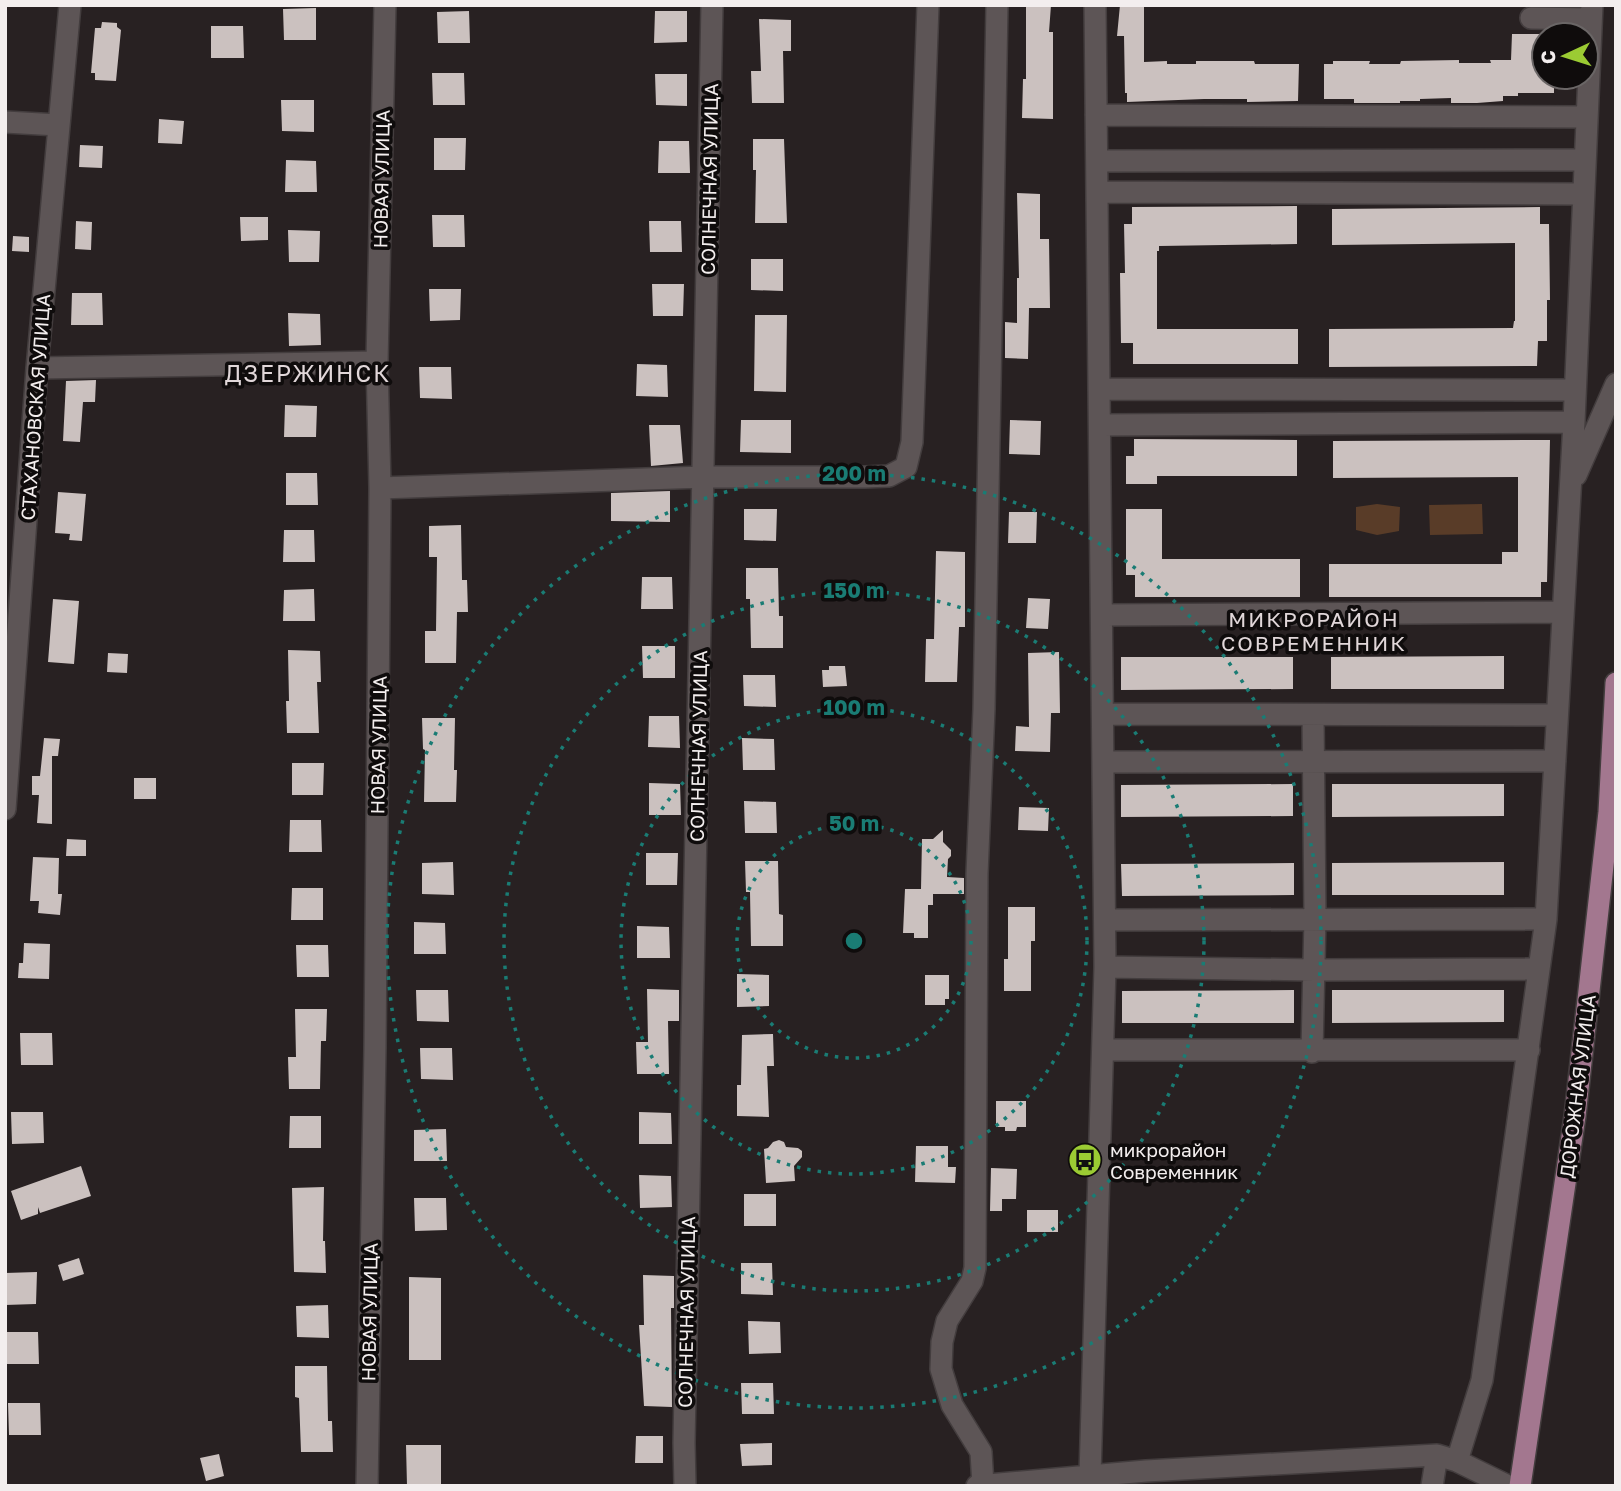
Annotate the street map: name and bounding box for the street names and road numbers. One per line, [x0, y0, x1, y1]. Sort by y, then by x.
street label: СОЛНЕЧНАЯ УЛИЦА [696, 83, 722, 275]
street label: НОВАЯ УЛИЦА [368, 109, 394, 249]
street label: СТАХАНОВСКАЯ УЛИЦА [16, 293, 54, 521]
street label: СОЛНЕЧНАЯ УЛИЦА [685, 650, 711, 842]
street label: НОВАЯ УЛИЦА [365, 675, 391, 815]
street label: ДОРОЖНАЯ УЛИЦА [1554, 993, 1600, 1179]
street label: СОЛНЕЧНАЯ УЛИЦА [673, 1216, 699, 1408]
street label: НОВАЯ УЛИЦА [356, 1242, 382, 1382]

